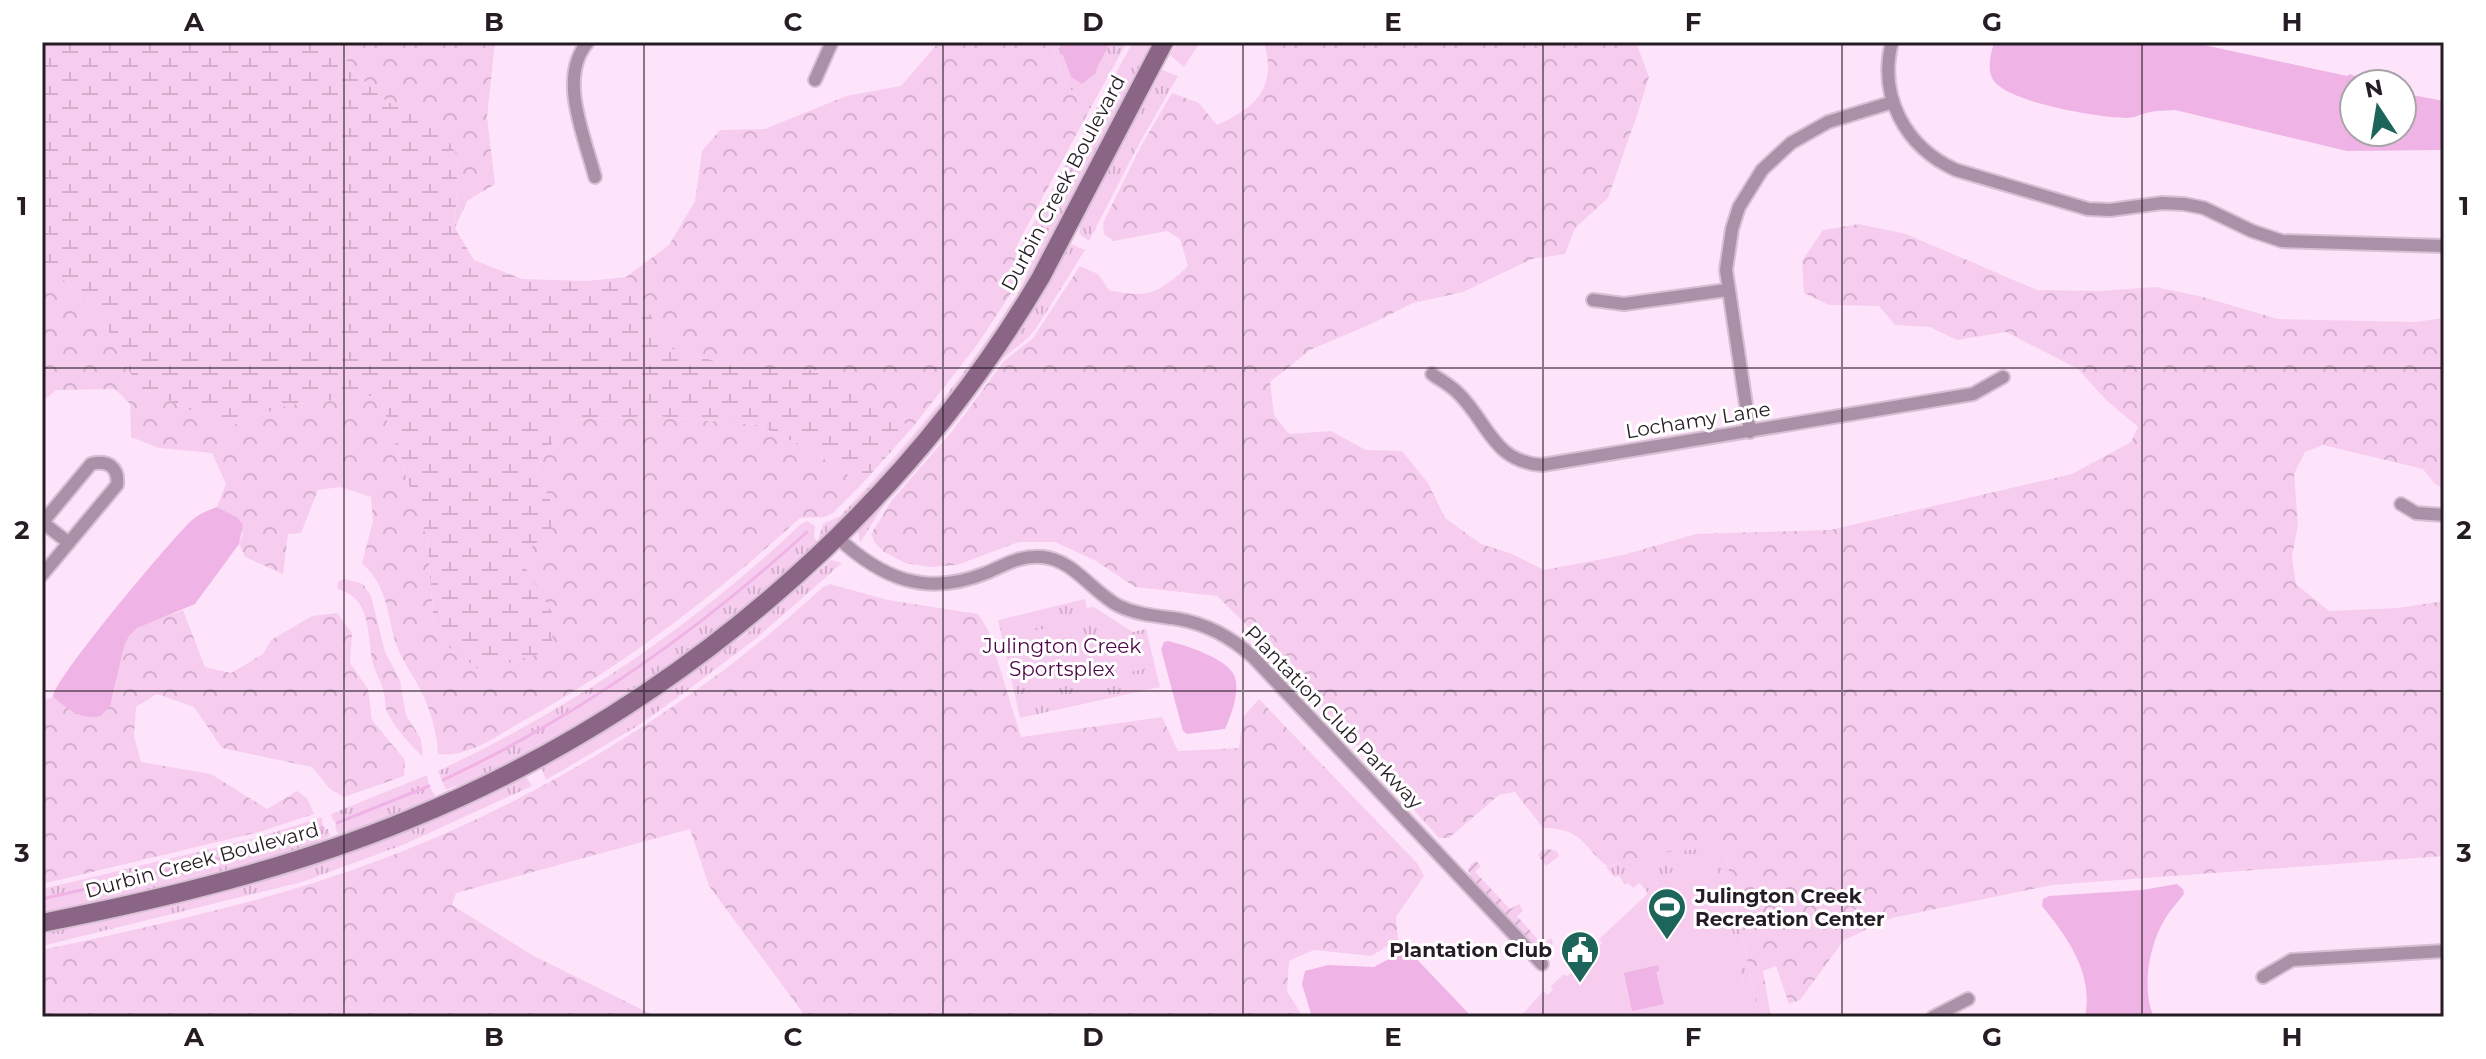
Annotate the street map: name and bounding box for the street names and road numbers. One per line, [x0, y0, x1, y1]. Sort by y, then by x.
street label: Durbin Creek Boulevard [996, 71, 1130, 295]
street label: Lochamy Lane [1624, 397, 1772, 443]
street label: Plantation Club Parkway [1240, 620, 1428, 814]
street label: Durbin Creek Boulevard [83, 817, 321, 903]

